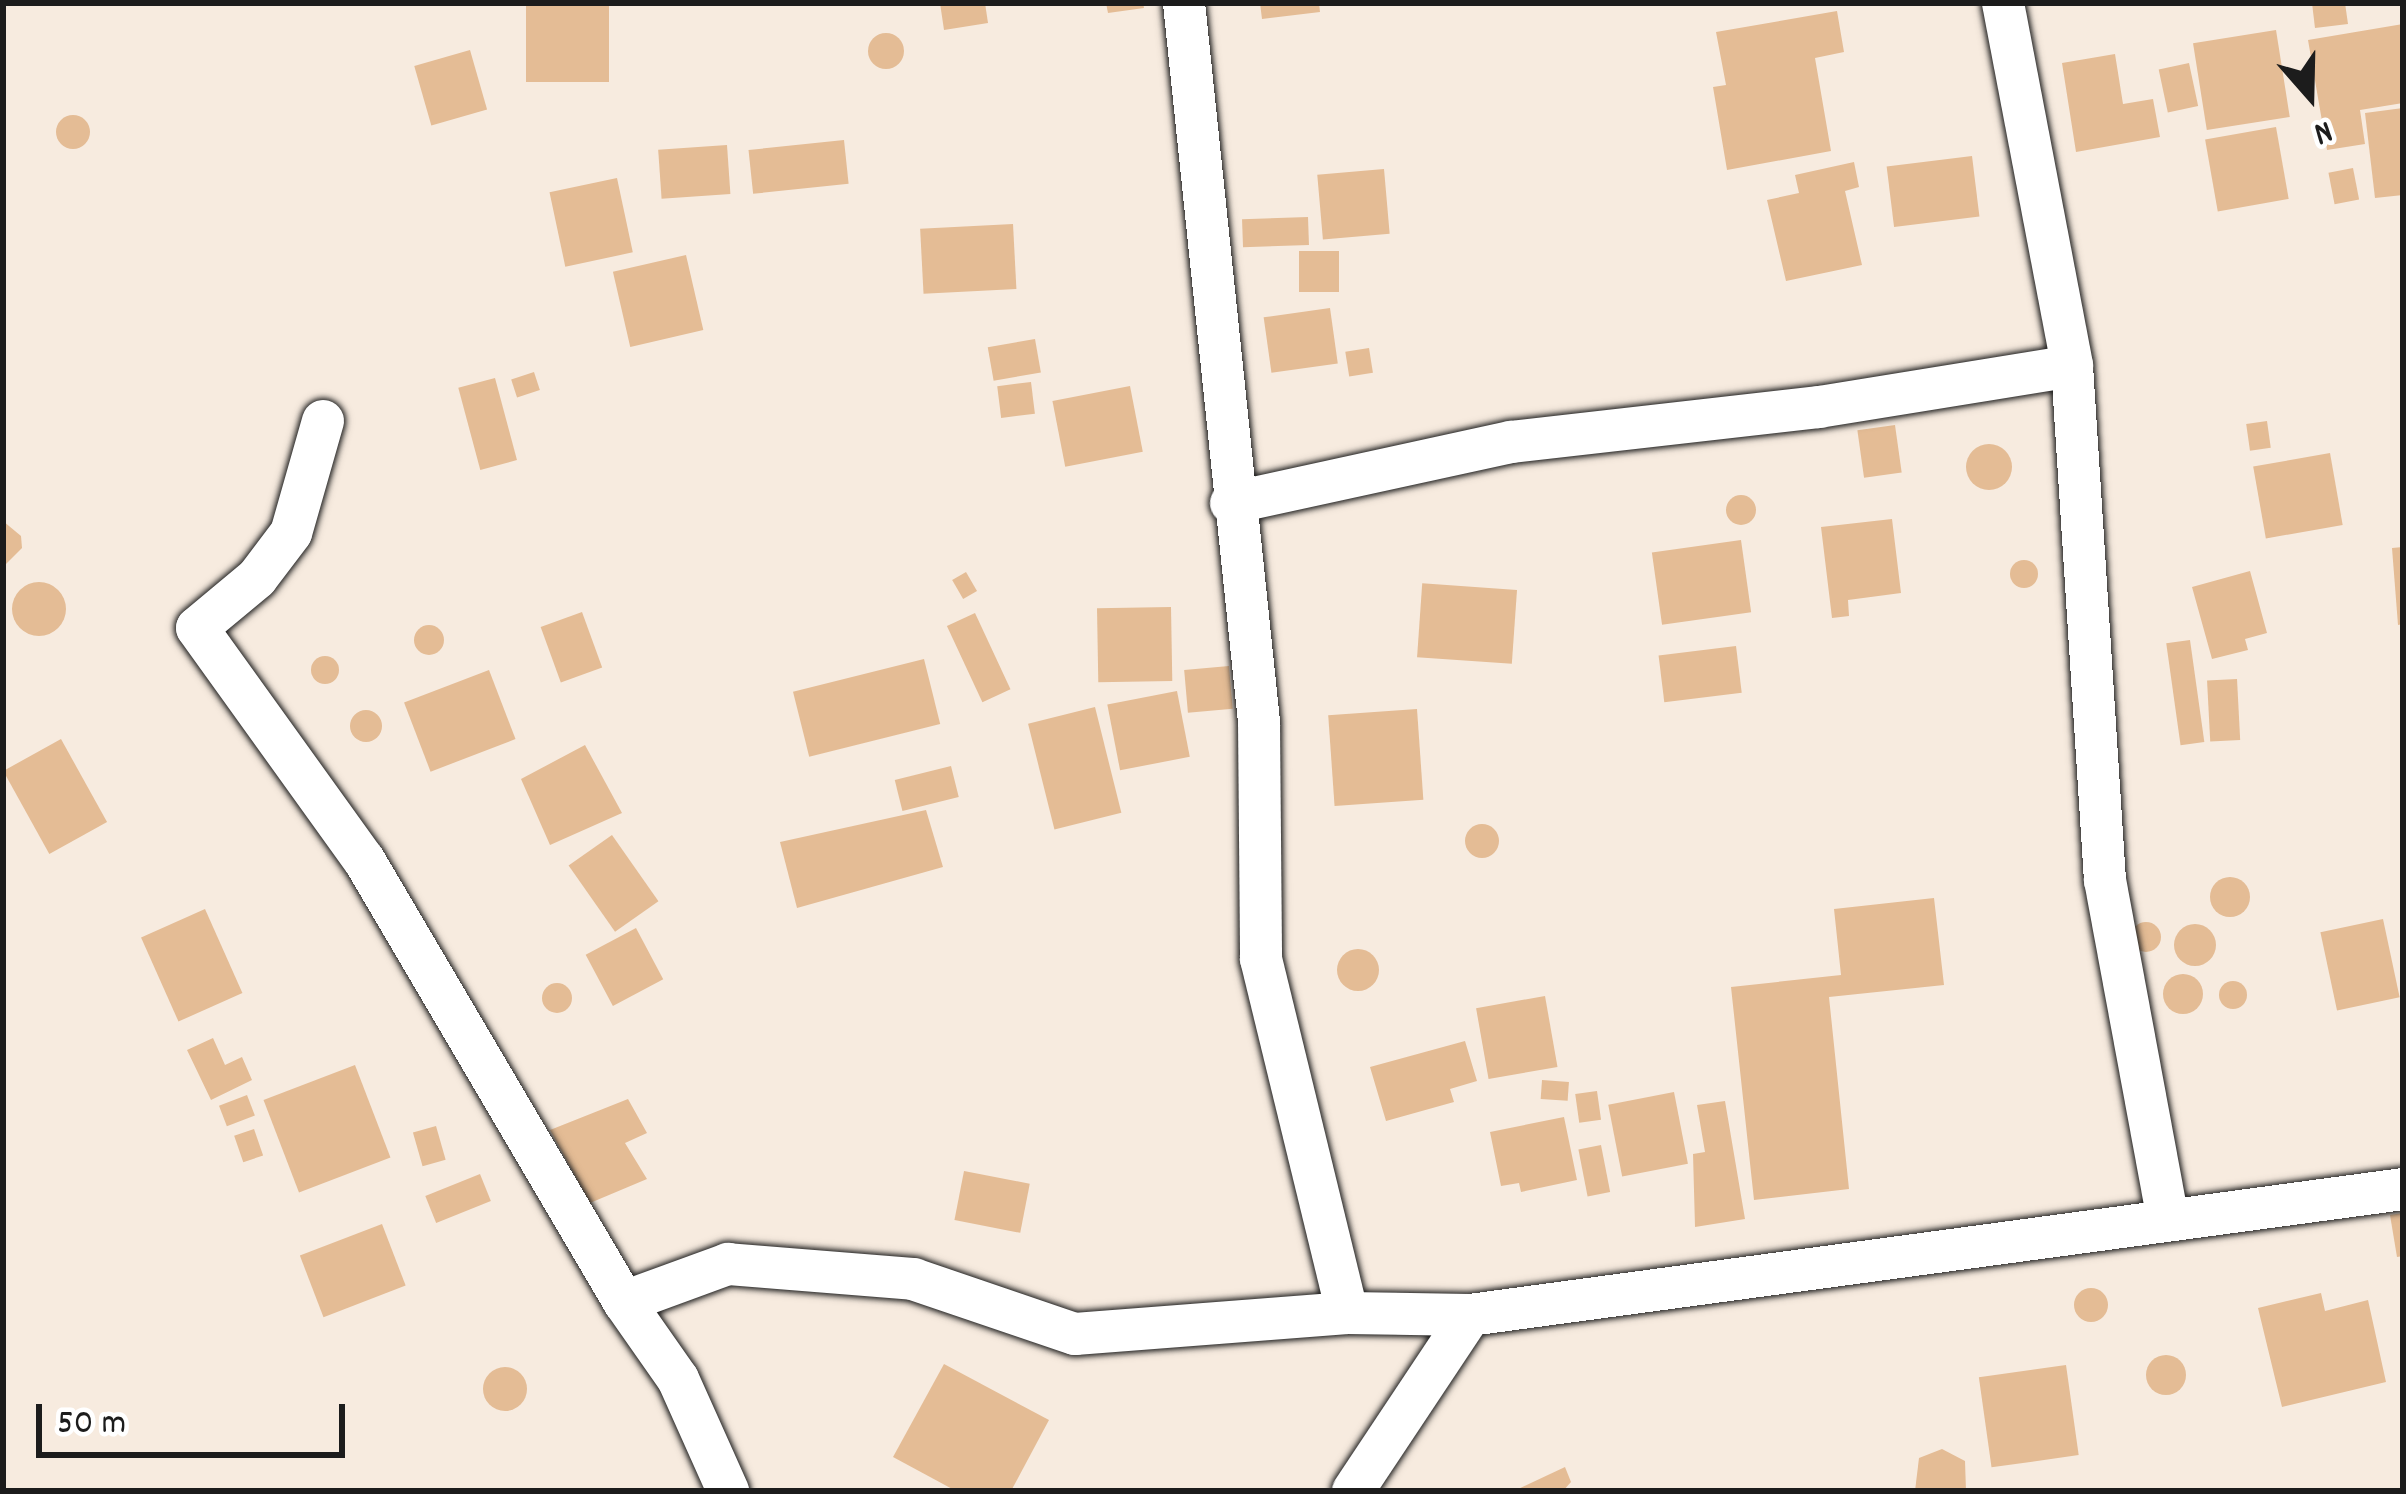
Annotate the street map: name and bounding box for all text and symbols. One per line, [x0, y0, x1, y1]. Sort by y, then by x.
north arrow [2250, 36, 2370, 156]
text: N [2307, 105, 2338, 155]
scale bar [42, 1380, 351, 1454]
text: 50 m [57, 1399, 126, 1451]

